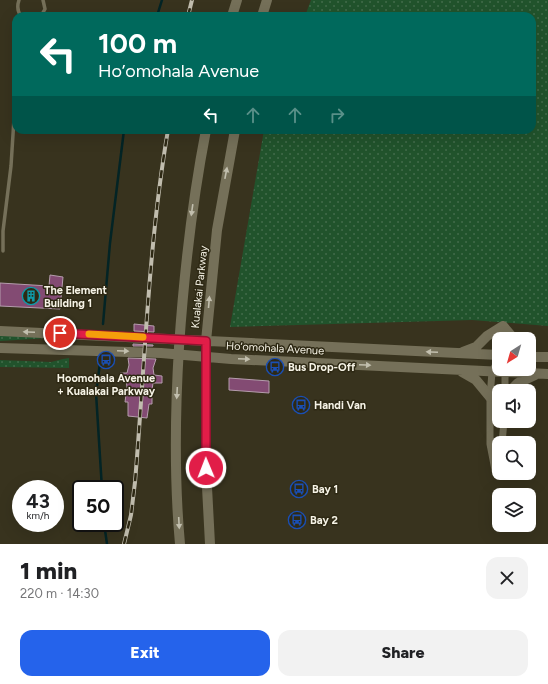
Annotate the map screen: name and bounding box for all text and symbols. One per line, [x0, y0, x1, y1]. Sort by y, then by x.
text: 100 m [98, 26, 177, 60]
icon: left [32, 28, 84, 80]
text: Ho’omohala Avenue [98, 60, 259, 82]
icon: left [200, 104, 222, 126]
icon: ahead [242, 104, 264, 126]
icon: ahead [284, 104, 306, 126]
icon: right [326, 104, 348, 126]
one-way arrow [224, 167, 230, 179]
one-way arrow [189, 204, 195, 216]
street label: Kualakai Parkway [189, 245, 210, 329]
place label: The Element Building 1 [44, 284, 108, 310]
building icon: The Element Building 1 [21, 286, 41, 306]
one-way arrow [206, 296, 213, 308]
pin [43, 316, 77, 350]
icon: arrive [49, 322, 71, 344]
one-way arrow [23, 328, 35, 335]
north arrow [492, 332, 536, 376]
map controls [492, 332, 536, 532]
street label: Ho’omohala Avenue [225, 339, 324, 358]
one-way arrow [117, 348, 130, 354]
one-way arrow [426, 348, 438, 355]
bus stop icon: Hoomohala Avenue + Kualakai Parkway [96, 350, 116, 370]
one-way arrow [238, 356, 250, 363]
bus stop icon: Bus Drop-Off [265, 357, 285, 377]
place label: Bus Drop-Off [288, 361, 356, 374]
one-way arrow [359, 362, 372, 368]
place label: Hoomohala Avenue + Kualakai Parkway [57, 372, 156, 398]
button: sound [492, 384, 536, 428]
one-way arrow [174, 387, 180, 400]
bus stop icon: Handi Van [291, 395, 311, 415]
place label: Handi Van [314, 399, 366, 412]
button: search [492, 436, 536, 480]
position arrow [185, 447, 227, 489]
bus stop icon: Bay 1 [289, 479, 309, 499]
speed limit sign: 50 [72, 480, 124, 532]
place label: Bay 1 [312, 483, 338, 496]
button: layers [492, 488, 536, 532]
text: 43 [26, 489, 50, 513]
text: km/h [27, 509, 49, 522]
bus stop icon: Bay 2 [287, 510, 307, 530]
place label: Bay 2 [310, 514, 338, 527]
one-way arrow [175, 517, 182, 529]
text: 1 min [20, 556, 77, 585]
button: close [486, 557, 528, 599]
text: 220 m · 14:30 [20, 586, 99, 601]
button: Exit [20, 630, 270, 676]
button: Share [278, 630, 528, 676]

